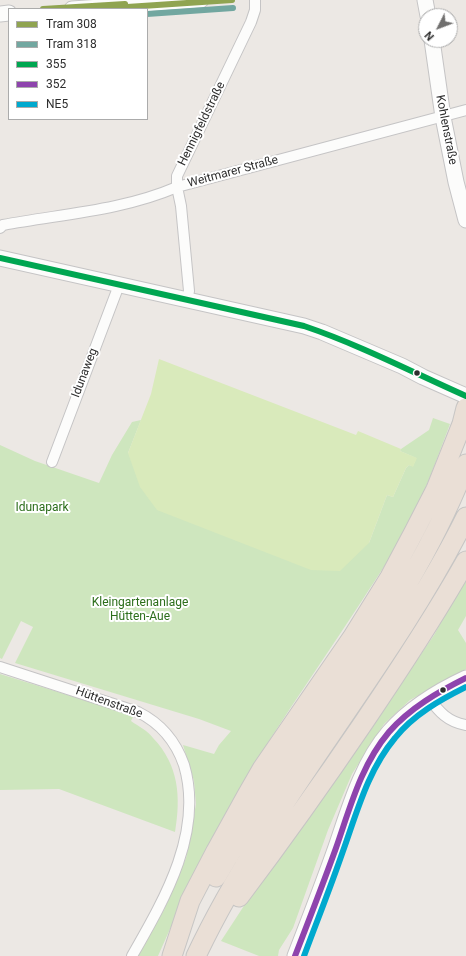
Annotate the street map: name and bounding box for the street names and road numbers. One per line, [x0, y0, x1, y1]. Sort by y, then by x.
street label: Hennigfeldstraße [175, 80, 229, 168]
street label: Kohlenstraße [432, 94, 460, 166]
street label: Weitmarer Straße [186, 153, 280, 191]
street label: Idunaweg [69, 346, 101, 400]
street label: Hüttenstraße [74, 684, 144, 722]

